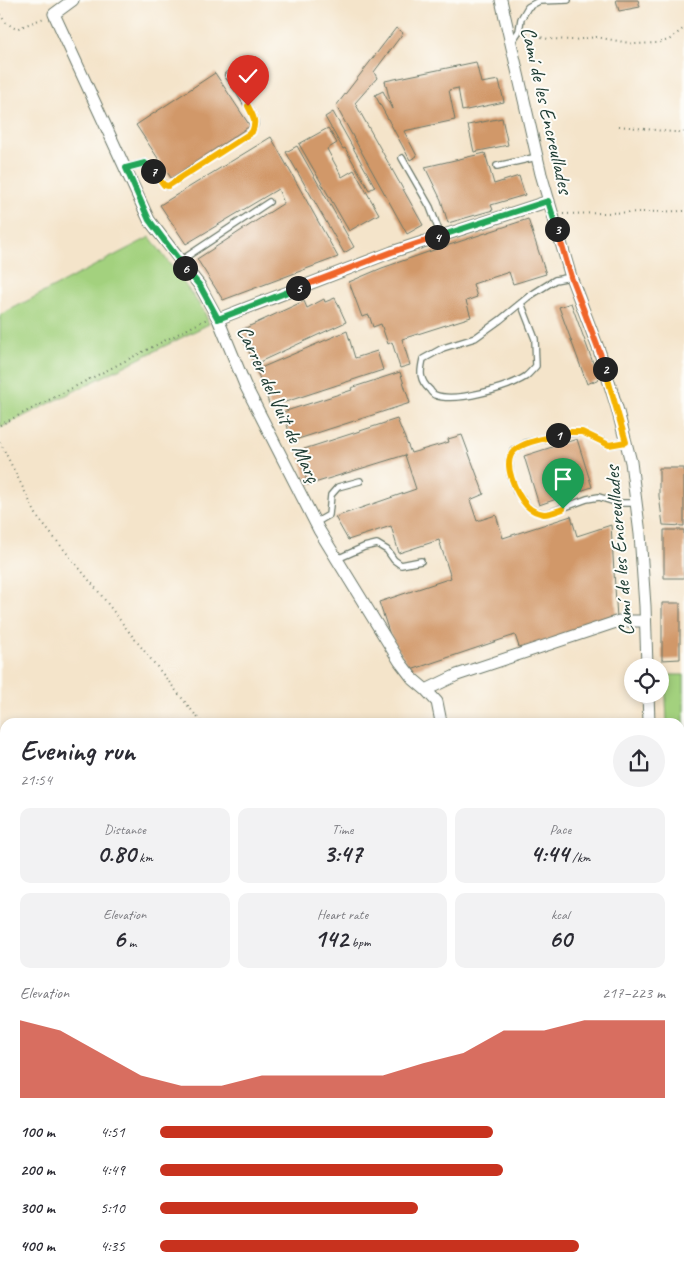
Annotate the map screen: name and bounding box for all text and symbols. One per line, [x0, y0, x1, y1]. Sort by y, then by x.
street label: Camí de les Encreullades [515, 24, 579, 198]
pin [227, 55, 269, 106]
icon: check [234, 62, 262, 90]
pin: 7 [140, 158, 166, 184]
text: 7 [150, 163, 157, 180]
pin: 3 [544, 216, 570, 242]
text: 3 [554, 221, 561, 238]
pin: 4 [424, 224, 450, 250]
text: 4 [434, 229, 441, 246]
pin: 6 [172, 256, 198, 280]
text: 6 [182, 260, 189, 277]
pin: 5 [286, 276, 310, 300]
text: 5 [295, 280, 302, 297]
street label: Carrer del Vuit de Març [231, 321, 327, 488]
pin: 2 [592, 356, 618, 382]
text: 2 [602, 361, 609, 378]
pin: 1 [546, 422, 570, 448]
text: 1 [555, 427, 562, 444]
pin [542, 458, 584, 509]
street label: Camí de les Encreullades [598, 463, 639, 637]
icon: arrive [549, 465, 577, 493]
map controls [624, 658, 669, 703]
button: locate [624, 658, 669, 703]
text: Evening run [20, 733, 135, 768]
button: share [613, 735, 665, 787]
text: 21:54 [20, 770, 52, 790]
text: Distance [104, 821, 146, 838]
text: Time [332, 821, 353, 838]
text: Pace [549, 821, 571, 838]
text: 0.80 [97, 838, 136, 870]
text: 3:47 [323, 838, 362, 870]
text: 4:44 [530, 838, 569, 870]
text: km [136, 849, 153, 866]
text: /km [569, 849, 590, 866]
text: Elevation [103, 906, 146, 923]
text: Heart rate [317, 906, 368, 923]
text: kcal [551, 906, 569, 923]
text: 6 [113, 923, 125, 955]
text: 142 [314, 923, 348, 955]
text: 60 [549, 923, 572, 955]
text: m [125, 934, 136, 951]
text: bpm [348, 934, 371, 951]
text: Elevation [20, 983, 69, 1003]
text: 217–223 m [602, 983, 665, 1003]
text: 100 m [20, 1122, 55, 1142]
text: 4:51 [100, 1122, 125, 1142]
text: 200 m [20, 1160, 55, 1180]
text: 4:49 [100, 1160, 125, 1180]
text: 300 m [20, 1198, 55, 1218]
text: 5:10 [100, 1198, 125, 1218]
text: 400 m [20, 1236, 55, 1256]
text: 4:35 [100, 1236, 125, 1256]

